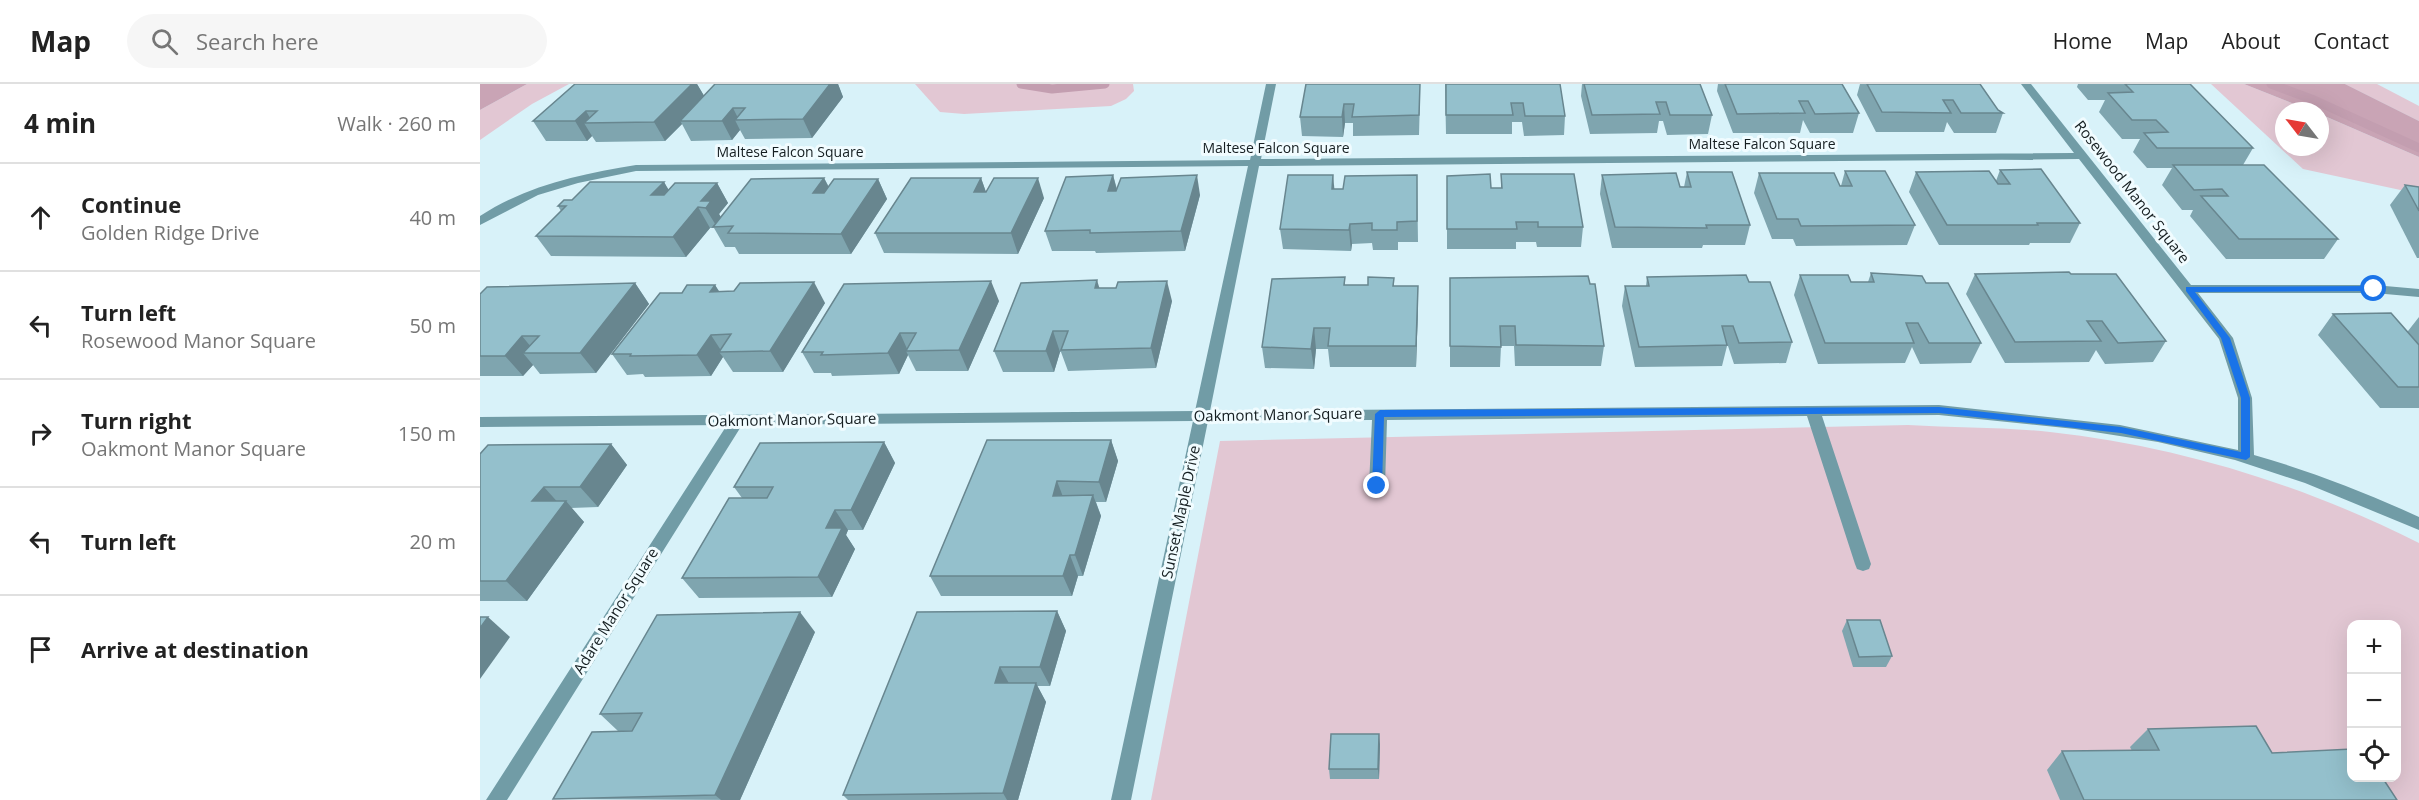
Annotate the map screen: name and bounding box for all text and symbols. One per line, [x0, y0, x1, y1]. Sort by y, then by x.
search box [127, 14, 547, 68]
text: Map [30, 22, 91, 60]
icon: search [148, 25, 181, 58]
text: Search here [196, 26, 319, 56]
text: Home [2053, 27, 2112, 55]
text: Map [2145, 27, 2188, 55]
text: About [2221, 27, 2281, 55]
text: Contact [2314, 27, 2389, 55]
north arrow [2275, 102, 2329, 156]
text: 4 min [24, 105, 96, 141]
text: Walk · 260 m [337, 110, 456, 137]
street label: Rosewood Manor Square [2071, 116, 2195, 267]
street label: Maltese Falcon Square [1688, 134, 1836, 153]
street label: Maltese Falcon Square [1202, 138, 1350, 157]
street label: Maltese Falcon Square [716, 142, 864, 161]
text: Continue [81, 189, 181, 219]
icon: ahead [24, 201, 57, 234]
text: 40 m [409, 204, 456, 231]
text: Golden Ridge Drive [81, 219, 259, 246]
route start [2360, 275, 2386, 301]
text: Turn left [81, 297, 176, 327]
icon: left [24, 309, 57, 342]
text: 50 m [409, 312, 456, 339]
text: Rosewood Manor Square [81, 327, 316, 354]
street label: Oakmont Manor Square [1193, 403, 1363, 425]
text: Turn right [81, 405, 192, 435]
street label: Oakmont Manor Square [707, 408, 877, 430]
icon: right [24, 417, 57, 450]
text: 150 m [398, 420, 456, 447]
text: Oakmont Manor Square [81, 435, 306, 462]
street label: Sunset Maple Drive [1156, 444, 1204, 580]
route end [1363, 472, 1389, 498]
icon: left [24, 525, 57, 558]
text: Turn left [81, 526, 176, 556]
text: 20 m [409, 528, 456, 555]
street label: Adare Manor Square [568, 544, 662, 677]
map controls [2347, 620, 2401, 782]
button: + [2347, 620, 2401, 674]
icon: arrive [24, 633, 57, 666]
text: Arrive at destination [81, 634, 309, 664]
button: − [2347, 674, 2401, 728]
button: locate [2347, 728, 2401, 782]

